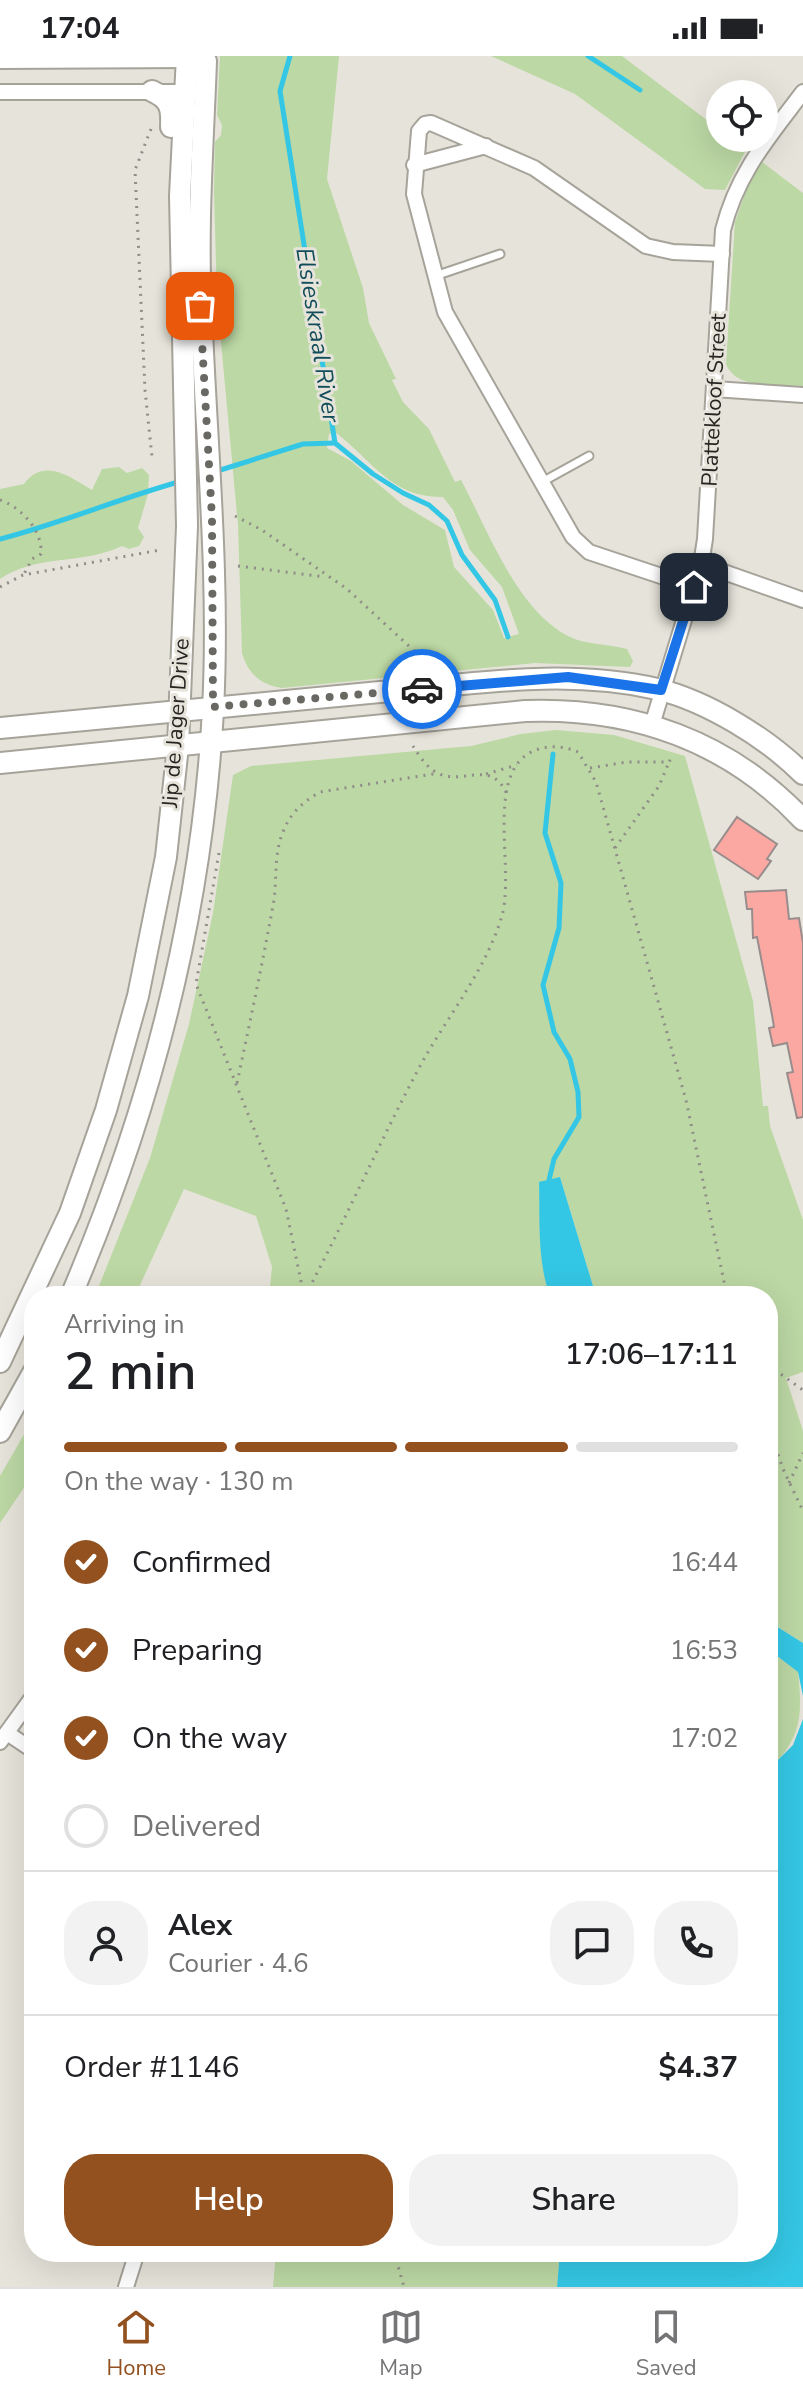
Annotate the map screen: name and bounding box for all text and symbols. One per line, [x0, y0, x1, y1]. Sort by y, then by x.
text: 17:04 [40, 8, 119, 49]
map controls [706, 80, 778, 152]
button: locate [706, 80, 778, 152]
water label: Elsieskraal River [288, 245, 348, 426]
pin [166, 272, 234, 340]
icon: bag [178, 284, 222, 328]
street label: Plattekloof Street [694, 312, 734, 487]
pin [660, 553, 728, 621]
icon: home [672, 565, 716, 609]
street label: Jip de Jager Drive [155, 637, 197, 810]
courier [382, 649, 462, 729]
icon: car [400, 667, 444, 711]
text: Arriving in [64, 1307, 185, 1342]
text: 17:06–17:11 [565, 1334, 738, 1375]
text: 2 min [64, 1336, 197, 1407]
text: On the way · 130 m [64, 1464, 293, 1499]
icon: check [64, 1540, 108, 1584]
text: Confirmed [132, 1542, 272, 1583]
text: 16:44 [670, 1545, 738, 1580]
icon: check [64, 1628, 108, 1672]
text: Preparing [132, 1630, 263, 1671]
text: 16:53 [670, 1633, 738, 1668]
icon: check [64, 1716, 108, 1760]
text: On the way [132, 1718, 287, 1759]
text: 17:02 [670, 1721, 738, 1756]
text: Delivered [132, 1806, 261, 1847]
button: person [64, 1901, 148, 1985]
button: chat [550, 1901, 634, 1985]
button: phone [654, 1901, 738, 1985]
text: Alex [168, 1905, 232, 1946]
text: Courier · 4.6 [168, 1946, 309, 1981]
text: Order #1146 [64, 2047, 239, 2088]
text: $4.37 [659, 2047, 738, 2088]
button: Help [64, 2154, 393, 2246]
button: Share [409, 2154, 738, 2246]
tab: Home [106, 2305, 166, 2383]
tab: Map [379, 2305, 423, 2383]
tab: Saved [636, 2305, 697, 2383]

